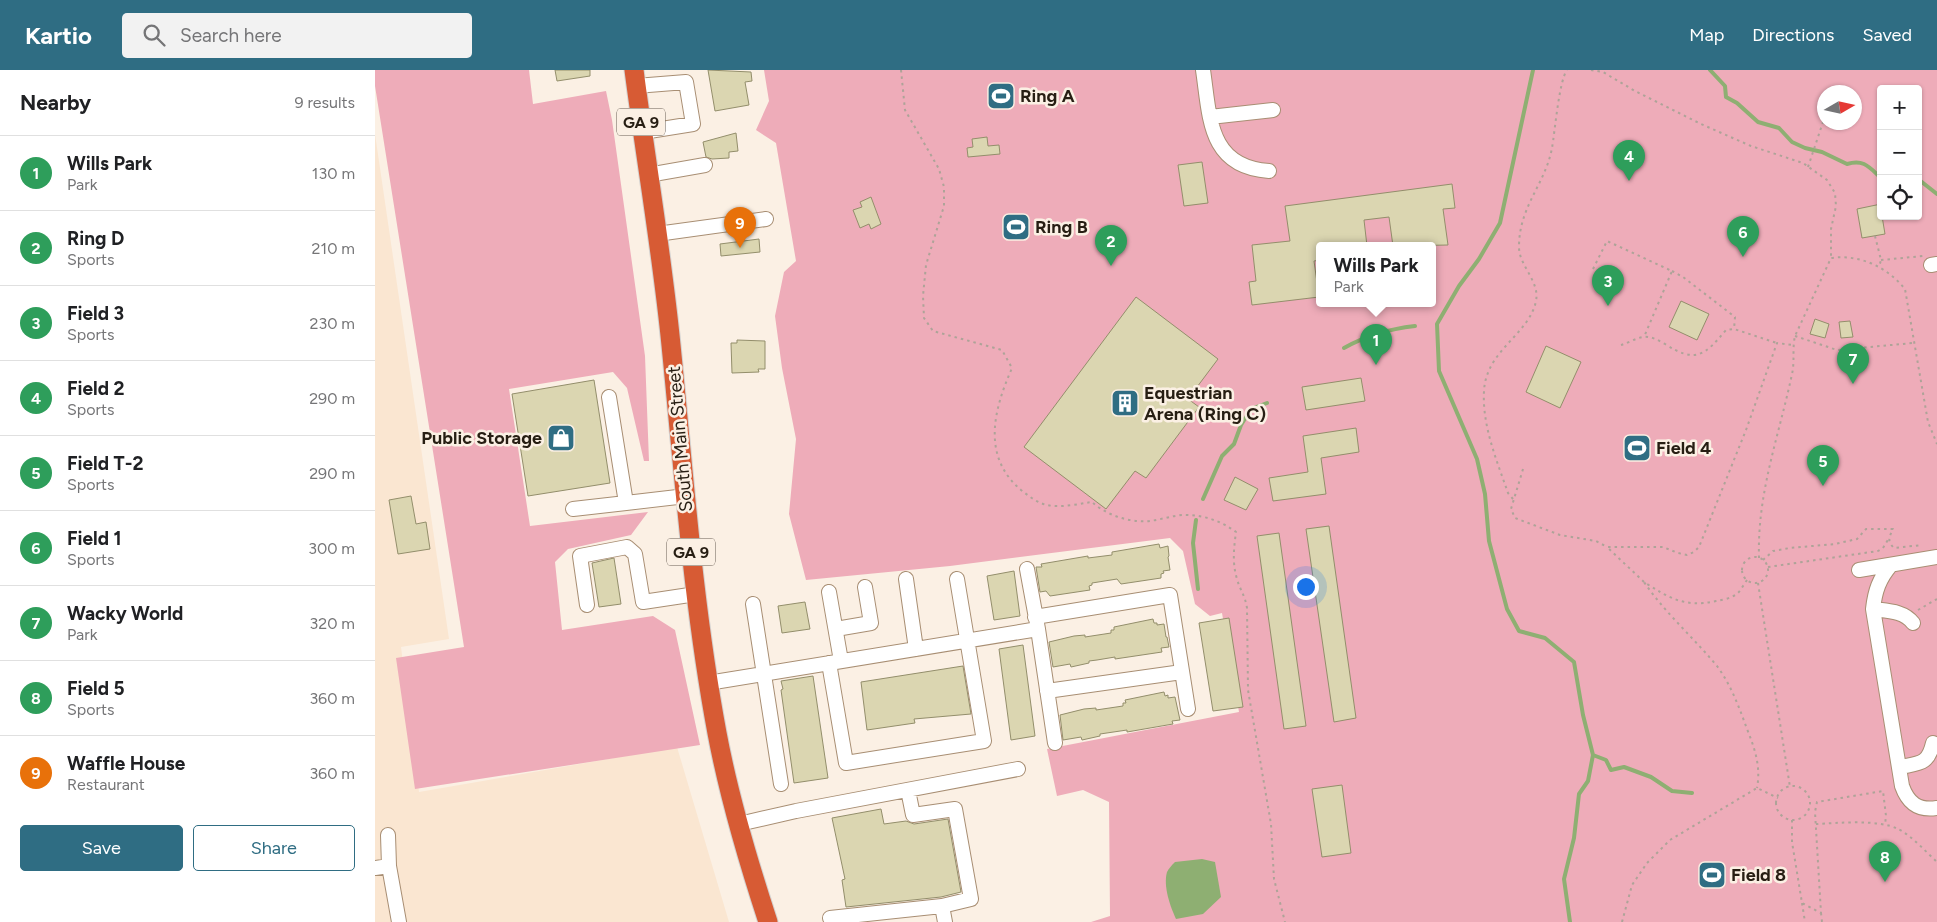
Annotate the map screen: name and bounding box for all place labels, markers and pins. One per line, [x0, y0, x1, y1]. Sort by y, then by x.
sports icon: Ring A [986, 81, 1016, 111]
place label: Ring A [1020, 85, 1075, 107]
pin: 4 [1613, 140, 1645, 181]
pin: 9 [724, 207, 756, 248]
sports icon: Ring B [1001, 212, 1031, 242]
place label: Ring B [1035, 216, 1088, 238]
pin: 6 [1727, 216, 1759, 257]
pin: 2 [1095, 225, 1127, 266]
pin: 3 [1592, 265, 1624, 306]
pin: 1 [1360, 324, 1392, 365]
pin: 7 [1837, 343, 1869, 384]
place label: Equestrian Arena (Ring C) [1144, 382, 1266, 425]
building icon: Equestrian Arena (Ring C) [1110, 388, 1140, 418]
shop icon: Public Storage [546, 423, 576, 453]
place label: Public Storage [421, 427, 542, 449]
sports icon: Field 4 [1622, 433, 1652, 463]
place label: Field 4 [1656, 437, 1711, 459]
pin: 5 [1807, 445, 1839, 486]
pin: 8 [1869, 841, 1901, 882]
sports icon: Field 8 [1697, 860, 1727, 890]
place label: Field 8 [1731, 864, 1786, 886]

